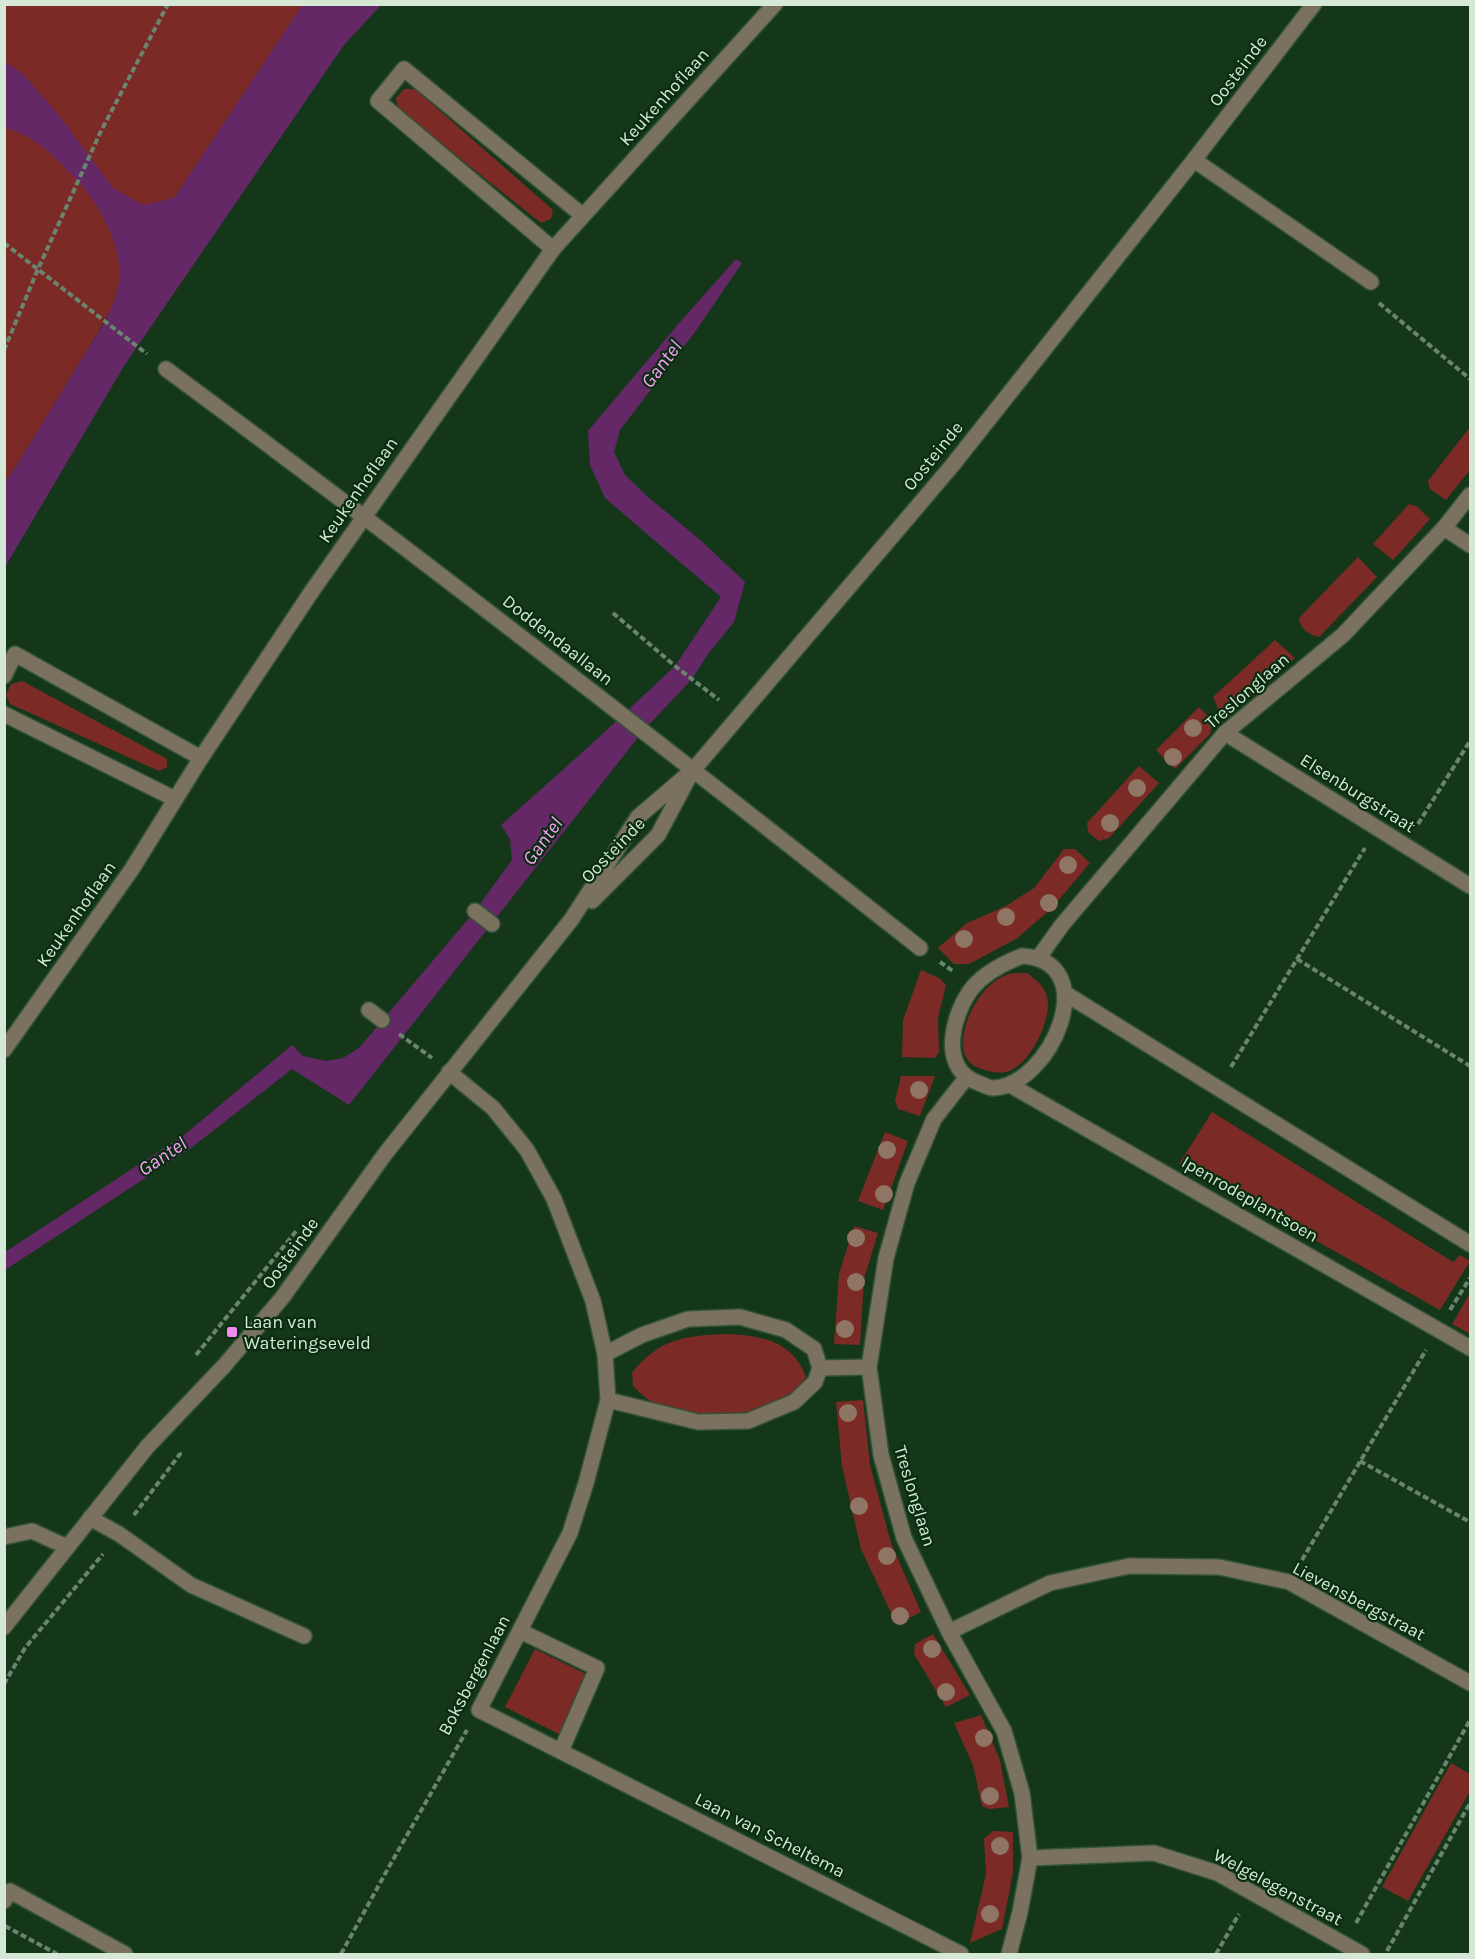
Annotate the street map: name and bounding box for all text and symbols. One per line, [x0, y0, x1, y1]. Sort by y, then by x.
street label: Oosteinde [1204, 31, 1272, 111]
street label: Keukenhoflaan [614, 44, 714, 150]
water label: Gantel [636, 336, 687, 393]
street label: Oosteinde [898, 417, 968, 495]
street label: Keukenhoflaan [313, 433, 403, 547]
street label: Doddendaallaan [498, 590, 618, 690]
street label: Treslonglaan [1200, 648, 1294, 734]
street label: Elsenburgstraat [1296, 749, 1420, 837]
street label: Oosteinde [576, 812, 650, 888]
water label: Gantel [517, 813, 567, 870]
street label: Keukenhoflaan [31, 857, 121, 971]
water label: Gantel [134, 1132, 191, 1181]
street label: Ipenrodeplantsoen [1178, 1151, 1322, 1247]
street label: Oosteinde [257, 1213, 323, 1293]
place label: Laan van Wateringseveld [244, 1311, 371, 1354]
marker: Laan van Wateringseveld [225, 1325, 239, 1339]
street label: Treslonglaan [889, 1443, 941, 1549]
street label: Lievensbergstraat [1289, 1557, 1429, 1645]
street label: Boksbergenlaan [433, 1611, 515, 1739]
street label: Laan van Scheltema [691, 1788, 849, 1882]
street label: Welgelegenstraat [1210, 1844, 1347, 1930]

